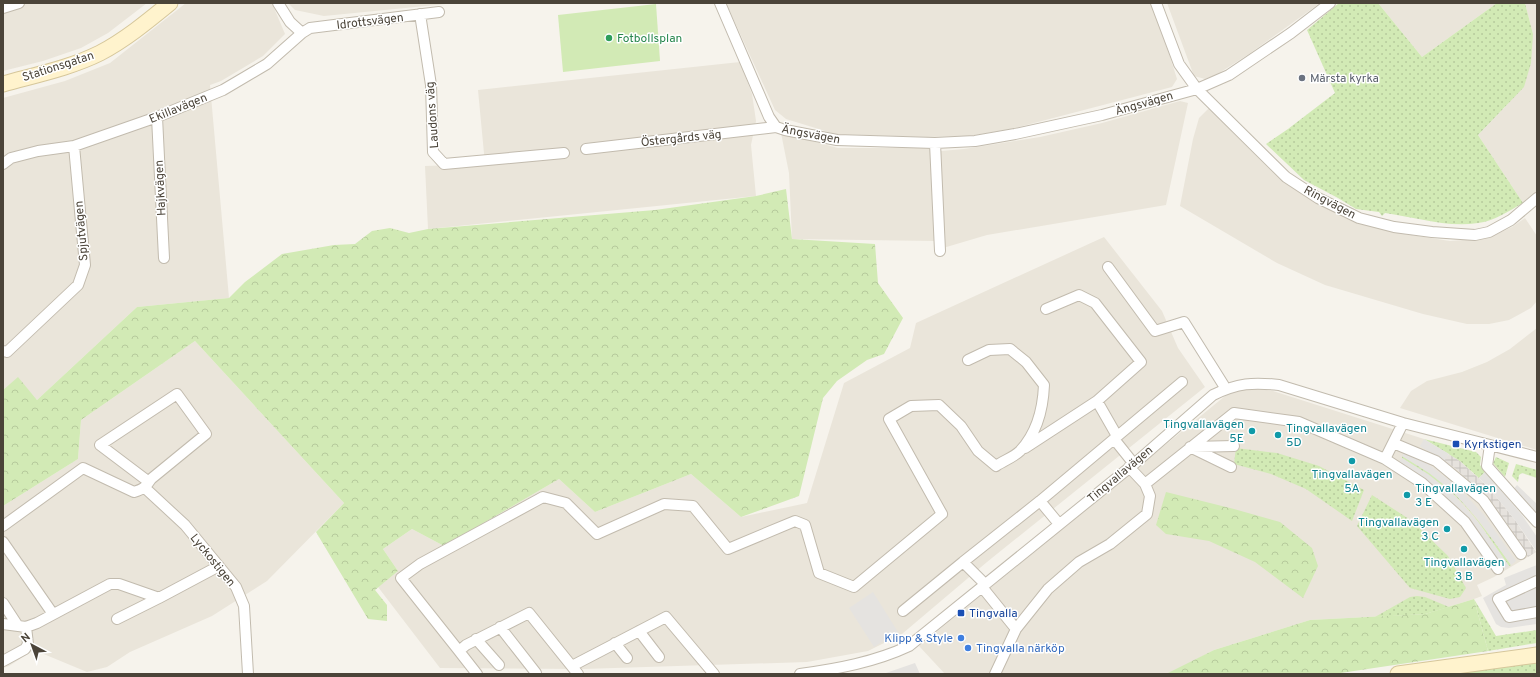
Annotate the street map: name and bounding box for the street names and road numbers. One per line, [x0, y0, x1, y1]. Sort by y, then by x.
street label: Idrottsvägen [336, 10, 405, 34]
street label: Stationsgatan [20, 48, 96, 86]
street label: Laudons väg [423, 81, 443, 149]
street label: Ängsvägen [1113, 88, 1175, 120]
street label: Ekillavägen [147, 90, 210, 128]
street label: Ängsvägen [780, 121, 842, 149]
street label: Östergårds väg [640, 127, 722, 151]
street label: Hajkvägen [152, 159, 170, 216]
street label: Ringvägen [1301, 182, 1358, 223]
street label: Spjutvägen [71, 200, 93, 262]
street label: Tingvallavägen [1085, 443, 1157, 507]
street label: Lyckostigen [186, 531, 239, 591]

